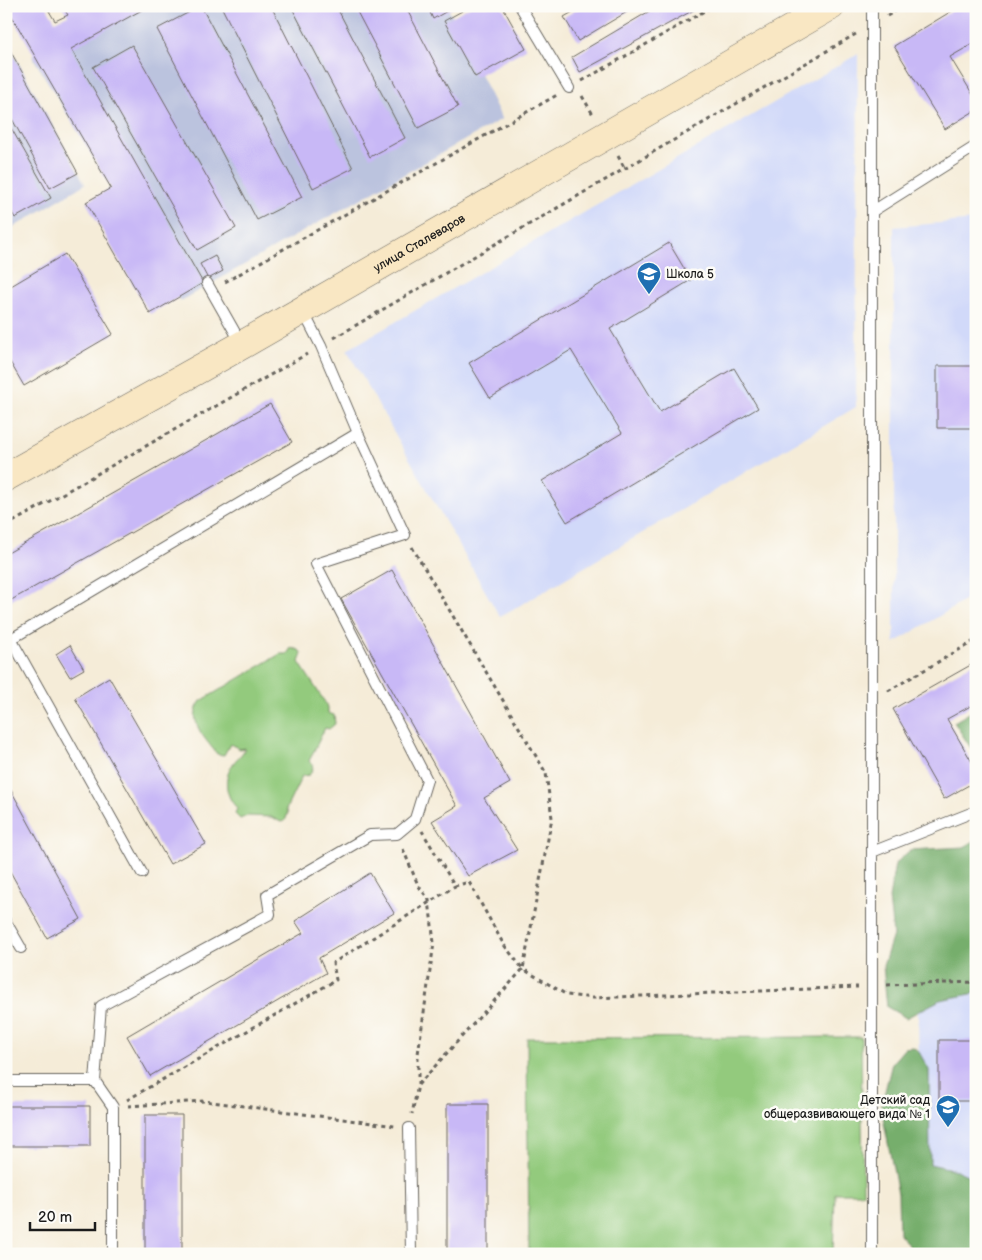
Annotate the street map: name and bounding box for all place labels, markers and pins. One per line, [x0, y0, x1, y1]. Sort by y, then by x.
school or university icon: Школа 5 [636, 261, 662, 295]
place label: Школа 5 [666, 267, 714, 282]
place label: Детский сад общеразвивающего вида № 1 [764, 1093, 931, 1122]
school or university icon: Детский сад общеразвивающего вида № 1 [935, 1094, 961, 1128]

